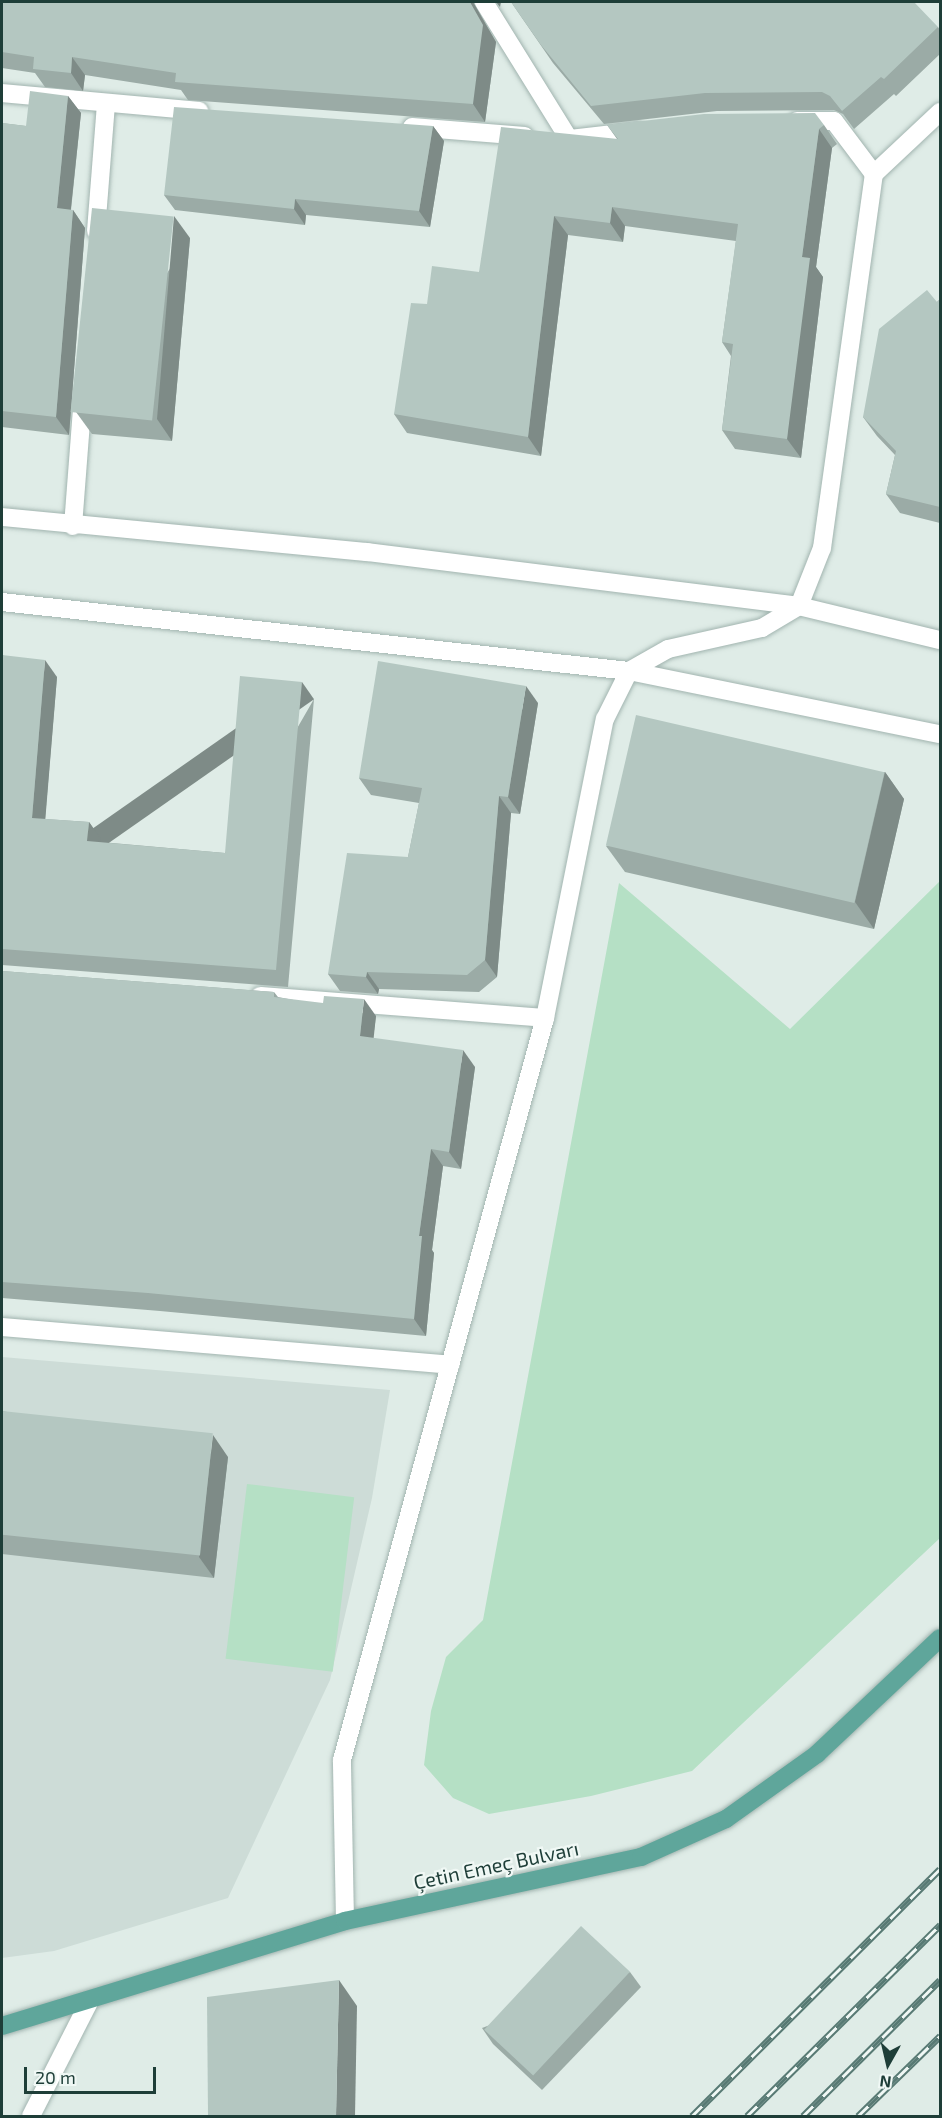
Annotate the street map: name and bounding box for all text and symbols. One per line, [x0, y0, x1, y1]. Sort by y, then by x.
street label: Çetin Emeç Bulvarı [411, 1836, 581, 1894]
north arrow [858, 2034, 918, 2094]
scale bar [27, 2055, 159, 2093]
text: 20 m [35, 2066, 76, 2088]
text: N [878, 2072, 892, 2093]

